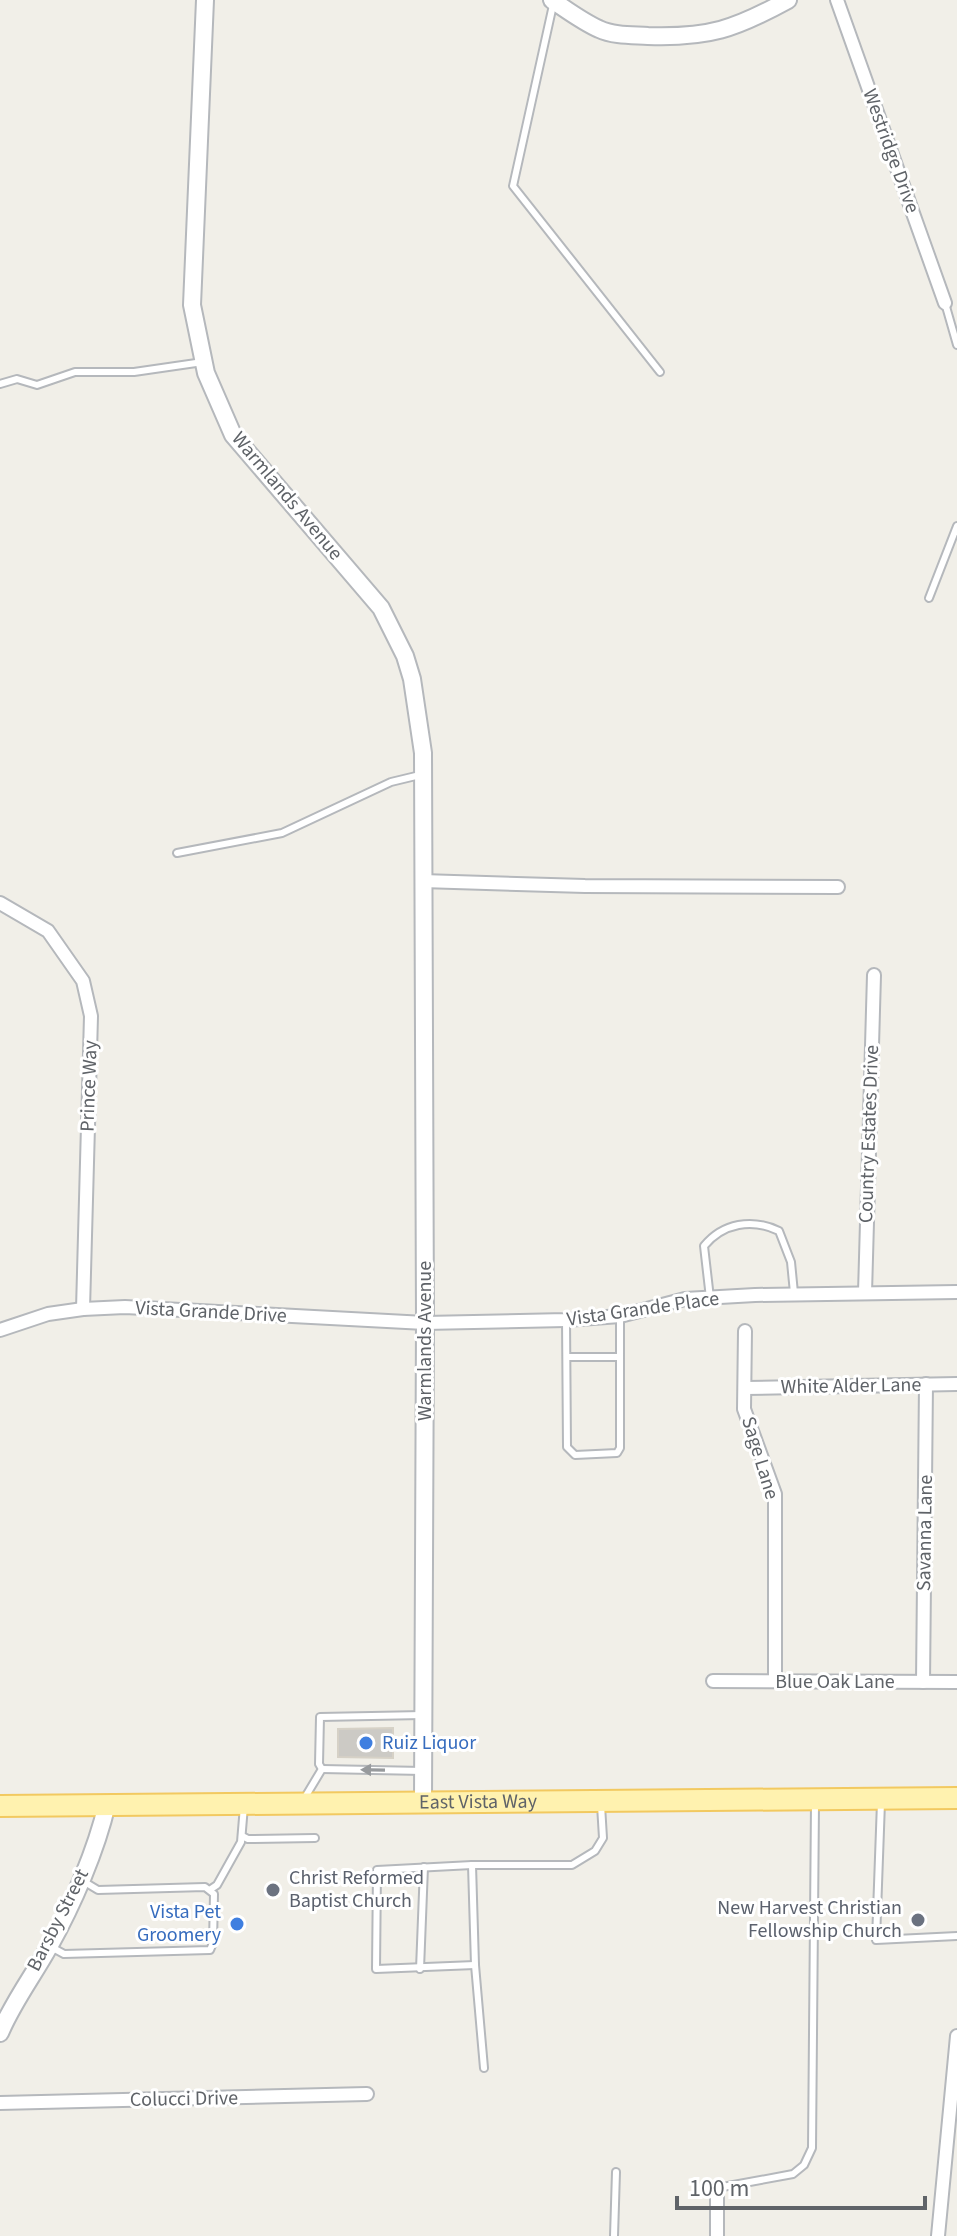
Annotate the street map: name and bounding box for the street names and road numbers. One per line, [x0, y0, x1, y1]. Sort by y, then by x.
street label: Westridge Drive [856, 85, 926, 217]
street label: Warmlands Avenue [225, 426, 349, 566]
street label: Prince Way [73, 1039, 105, 1132]
street label: Country Estates Drive [852, 1044, 886, 1224]
street label: Warmlands Avenue [411, 1261, 439, 1421]
street label: Vista Grande Place [565, 1284, 721, 1334]
street label: Vista Grande Drive [134, 1294, 288, 1330]
street label: White Alder Lane [781, 1371, 922, 1401]
street label: Sage Lane [734, 1413, 786, 1503]
street label: Savanna Lane [910, 1474, 940, 1591]
street label: Blue Oak Lane [775, 1668, 895, 1696]
street label: East Vista Way [419, 1788, 538, 1816]
street label: Barsby Street [20, 1864, 96, 1976]
street label: Colucci Drive [130, 2084, 238, 2114]

